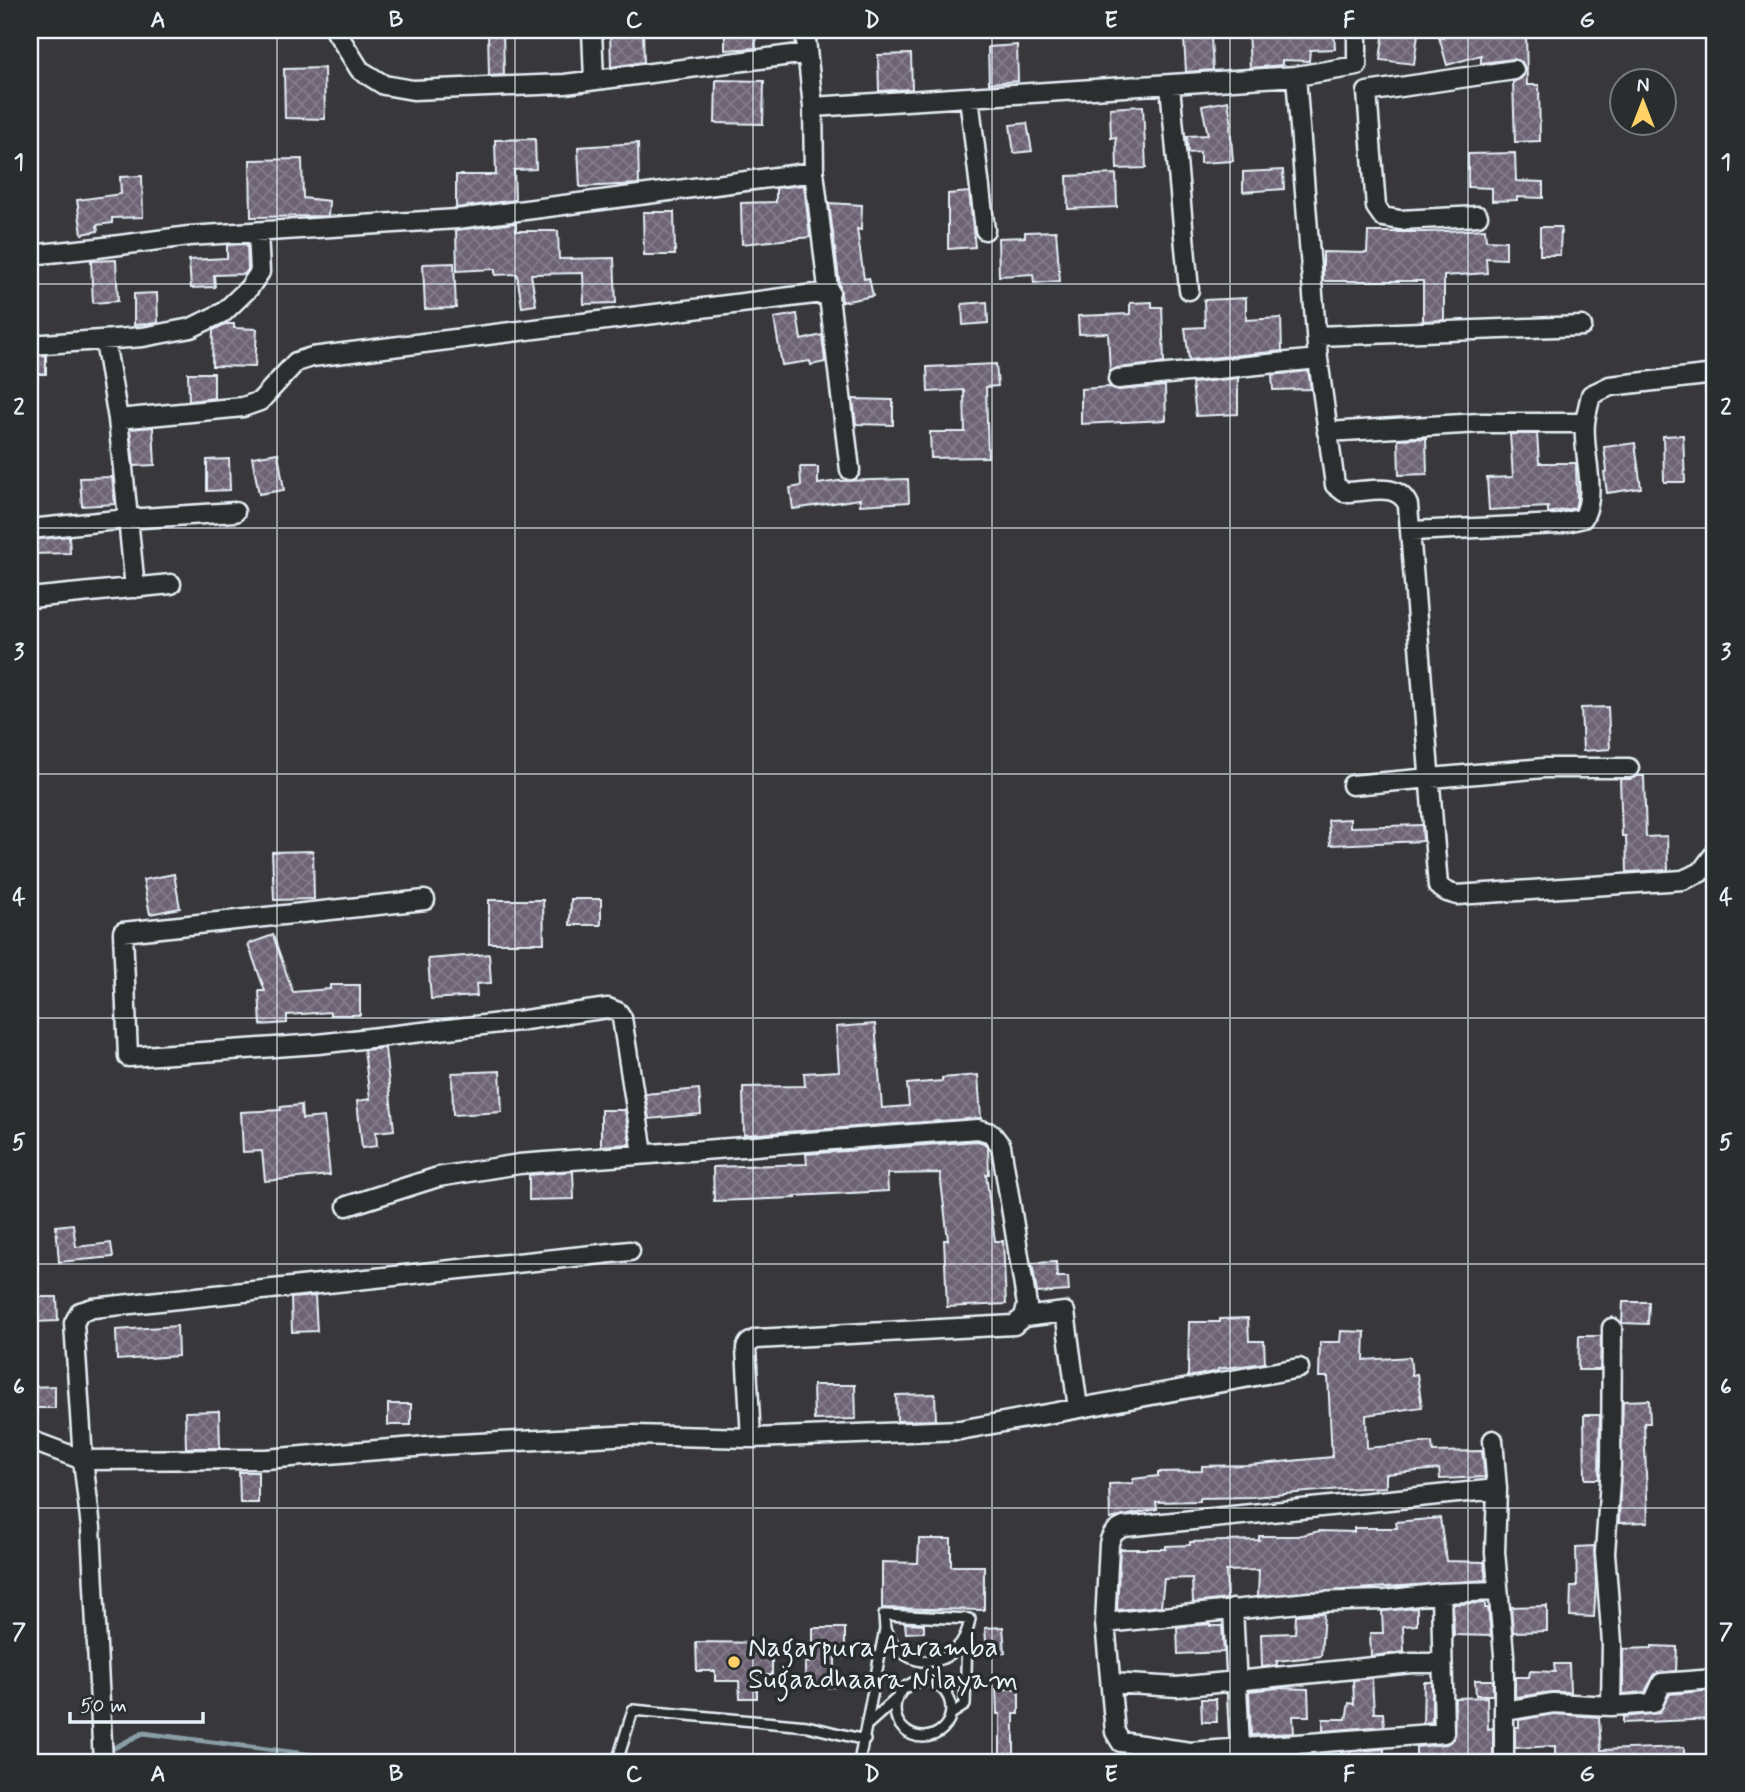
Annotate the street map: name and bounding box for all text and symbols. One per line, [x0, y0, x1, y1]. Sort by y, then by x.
text: A [150, 6, 166, 36]
text: B [389, 6, 404, 36]
text: C [626, 6, 643, 36]
text: D [864, 6, 880, 36]
text: E [1104, 6, 1118, 36]
text: F [1343, 6, 1355, 36]
text: G [1579, 6, 1595, 36]
north arrow [1608, 66, 1678, 136]
text: N [1637, 74, 1649, 99]
text: 1 [14, 148, 24, 178]
text: 1 [1721, 148, 1731, 178]
text: 2 [13, 393, 25, 423]
text: 2 [1720, 393, 1732, 423]
text: 3 [14, 638, 25, 668]
text: 3 [1721, 638, 1732, 668]
text: 4 [12, 883, 26, 913]
text: 4 [1719, 883, 1733, 913]
text: 5 [12, 1128, 26, 1158]
text: 5 [1719, 1128, 1733, 1158]
text: 6 [13, 1373, 25, 1403]
text: 6 [1720, 1373, 1732, 1403]
text: 7 [12, 1618, 26, 1648]
text: 7 [1719, 1618, 1733, 1648]
place label: Nagarpura Aaramba Sugaadhaara Nilayam [748, 1630, 1018, 1702]
marker: Nagarpura Aaramba Sugaadhaara Nilayam [726, 1654, 742, 1670]
scale bar [70, 1680, 203, 1724]
text: 50 m [80, 1692, 127, 1720]
text: A [150, 1760, 166, 1790]
text: B [389, 1760, 404, 1790]
text: C [626, 1760, 643, 1790]
text: D [864, 1760, 880, 1790]
text: E [1104, 1760, 1118, 1790]
text: F [1343, 1760, 1355, 1790]
text: G [1579, 1760, 1595, 1790]

